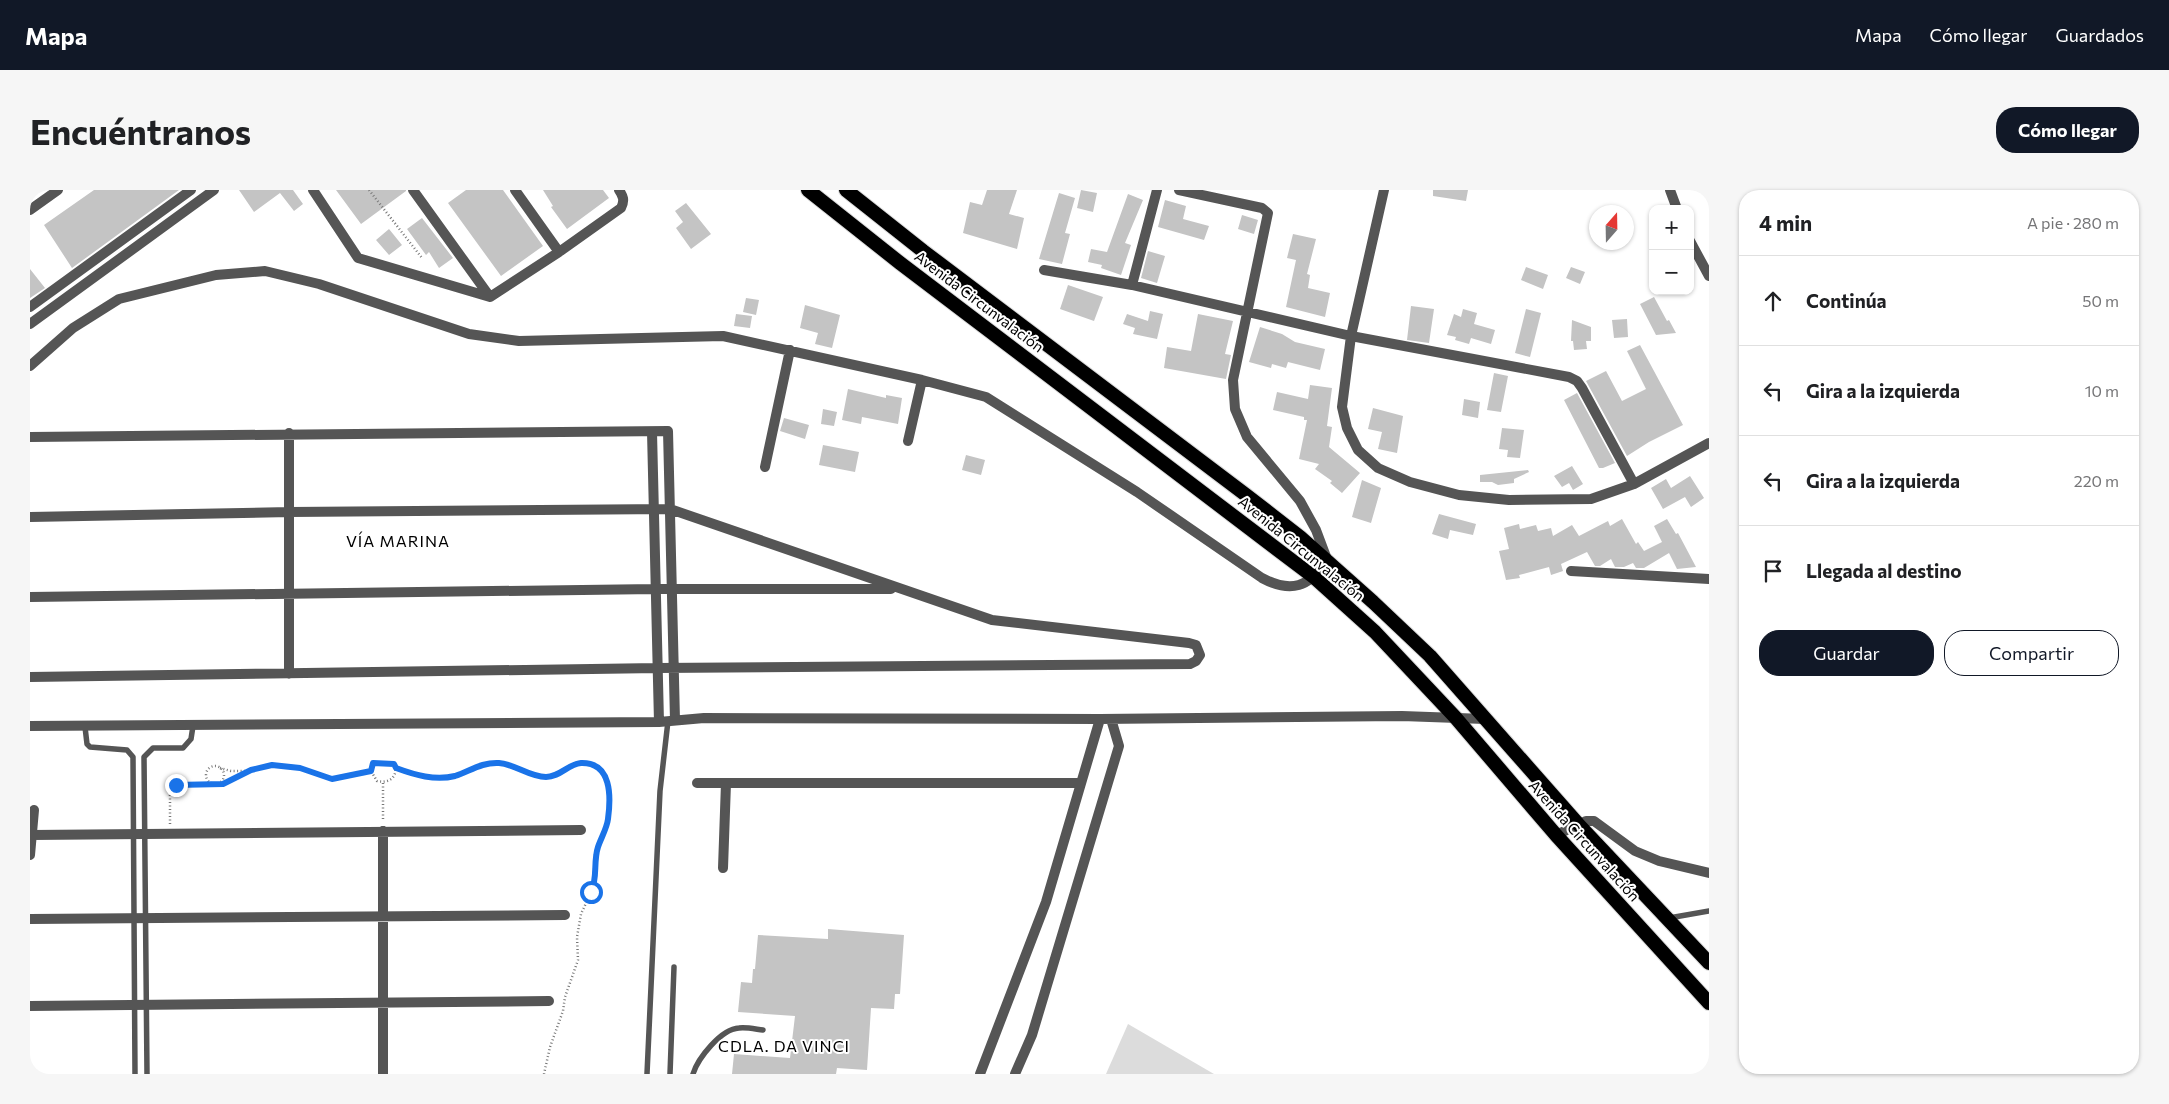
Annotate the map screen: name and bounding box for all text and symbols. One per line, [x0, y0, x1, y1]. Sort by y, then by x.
text: Mapa [25, 21, 87, 50]
text: Mapa [1855, 24, 1902, 46]
text: Cómo llegar [1930, 24, 2027, 46]
text: Guardados [2055, 24, 2144, 46]
button: Cómo llegar [1996, 107, 2139, 153]
text: Encuéntranos [30, 109, 251, 152]
north arrow [1589, 205, 1634, 250]
map controls [1649, 205, 1694, 295]
button: + [1649, 205, 1694, 250]
text: 4 min [1759, 210, 1812, 235]
text: A pie · 280 m [2027, 213, 2119, 232]
street label: Avenida Circunvalación [912, 247, 1048, 356]
button: − [1649, 250, 1694, 295]
icon: ahead [1759, 287, 1787, 315]
text: Continúa [1806, 289, 1887, 312]
text: 50 m [2082, 291, 2119, 310]
icon: left [1759, 377, 1787, 405]
text: Gira a la izquierda [1806, 379, 1960, 402]
text: 10 m [2085, 381, 2119, 400]
icon: left [1759, 467, 1787, 495]
text: Gira a la izquierda [1806, 469, 1960, 492]
text: 220 m [2074, 471, 2119, 490]
street label: Avenida Circunvalación [1235, 492, 1368, 605]
district label: VÍA MARINA [346, 531, 450, 550]
icon: arrive [1759, 557, 1787, 585]
text: Llegada al destino [1806, 559, 1962, 582]
button: Guardar [1759, 630, 1934, 676]
button: Compartir [1944, 630, 2119, 676]
route end [165, 774, 188, 797]
street label: Avenida Circunvalación [1526, 776, 1644, 905]
route start [580, 881, 603, 904]
district label: CDLA. DA VINCI [718, 1036, 850, 1055]

